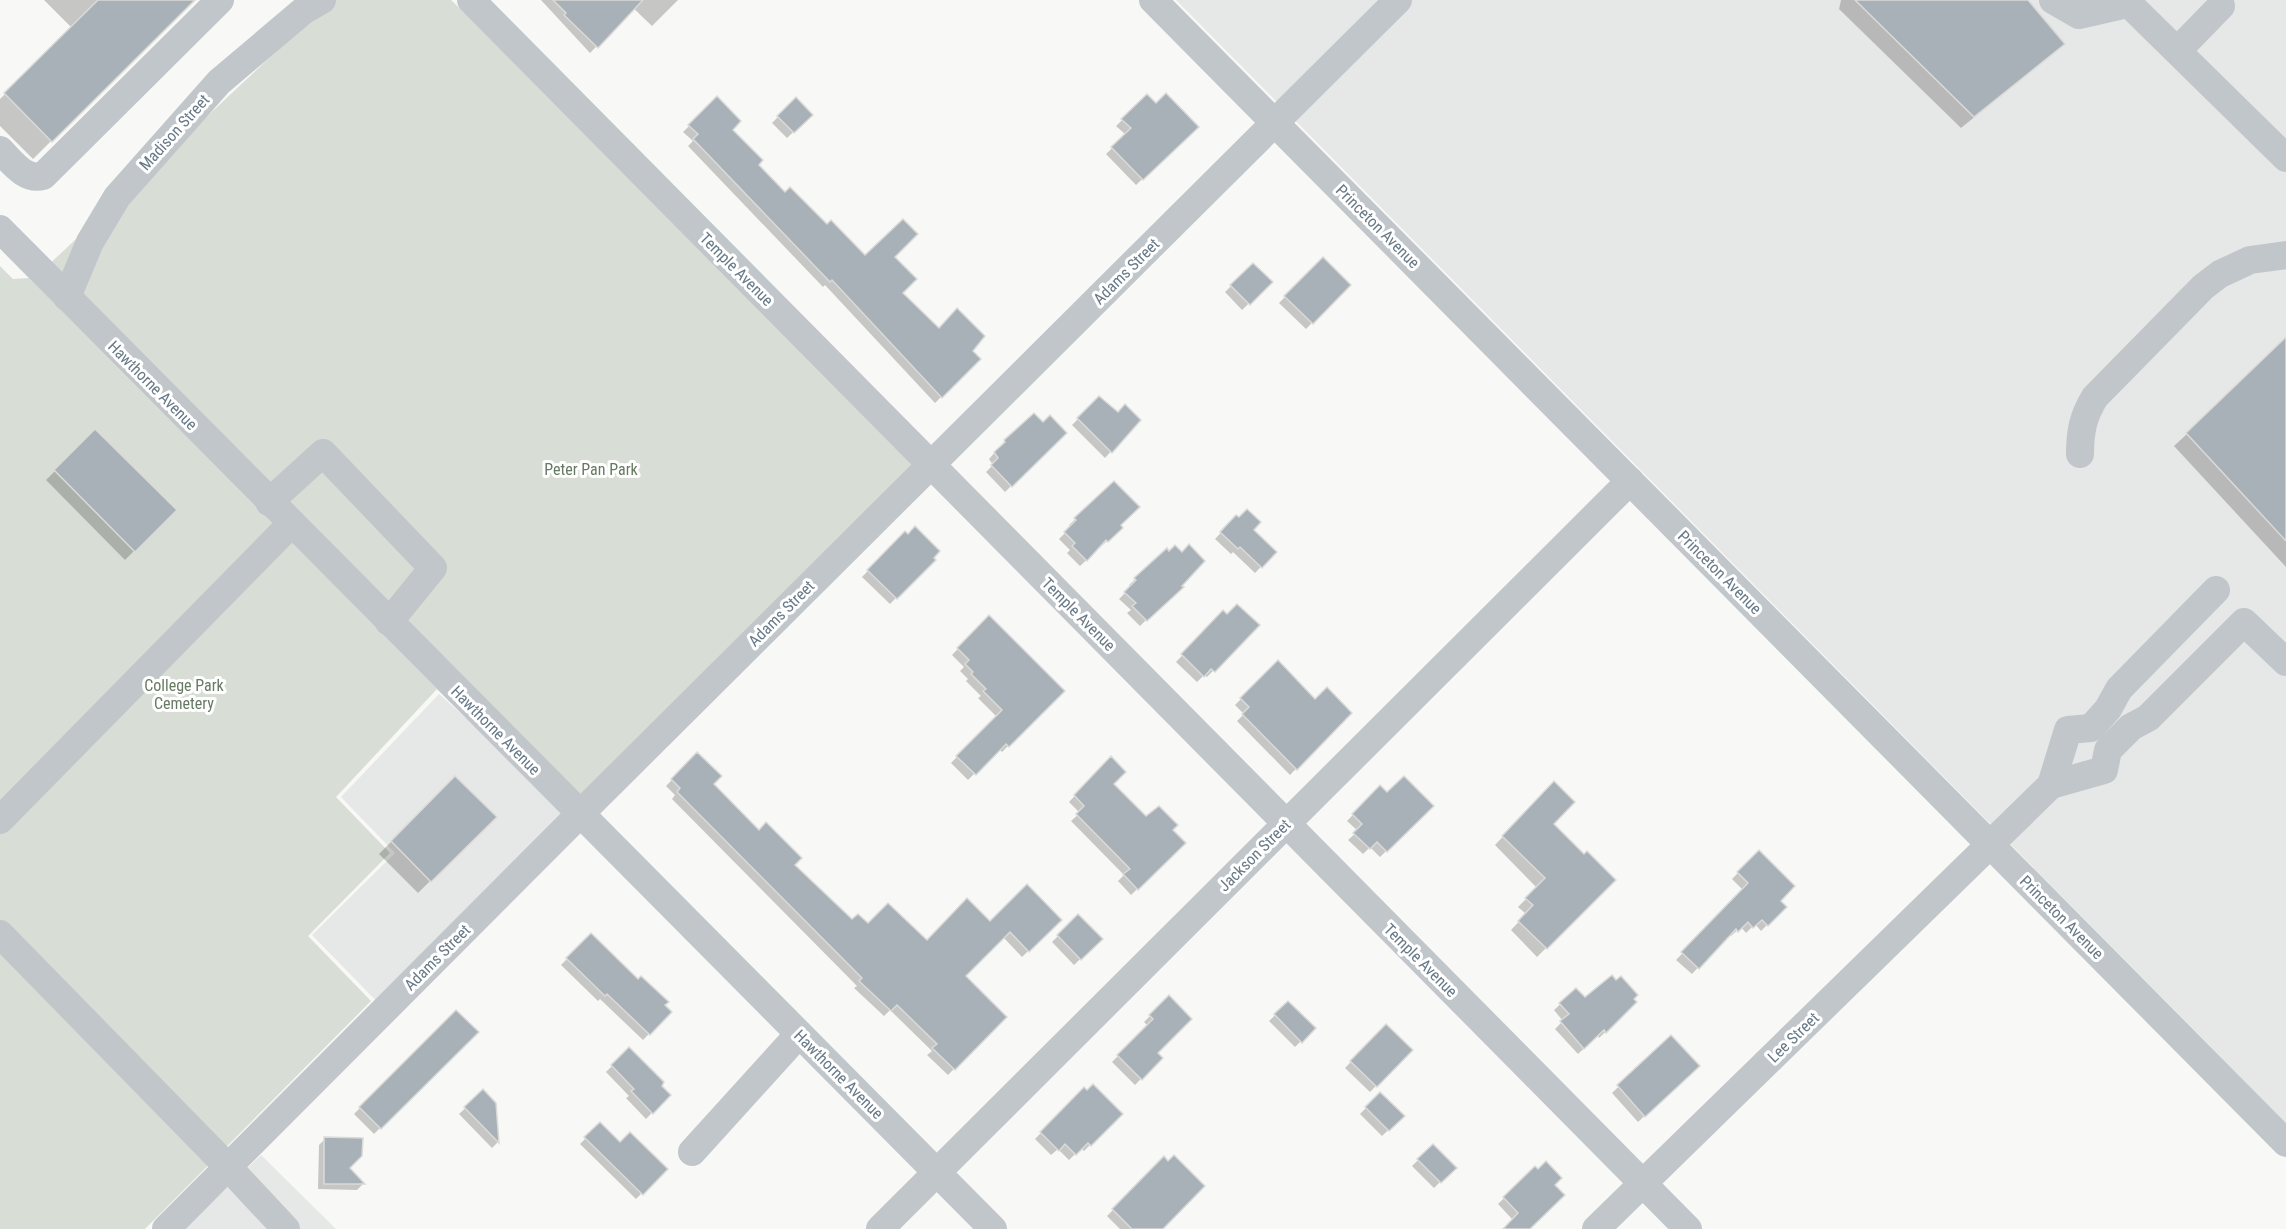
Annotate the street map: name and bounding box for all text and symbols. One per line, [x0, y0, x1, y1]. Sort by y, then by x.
street label: Madison Street [135, 90, 214, 174]
street label: Princeton Avenue [1332, 181, 1423, 272]
street label: Temple Avenue [696, 229, 777, 310]
street label: Adams Street [1089, 234, 1163, 308]
street label: Hawthorne Avenue [104, 337, 201, 434]
park label: Peter Pan Park [544, 460, 639, 479]
street label: Princeton Avenue [1674, 527, 1765, 618]
street label: Temple Avenue [1038, 574, 1119, 655]
street label: Adams Street [744, 576, 818, 650]
park label: College Park Cemetery [144, 676, 225, 713]
street label: Hawthorne Avenue [447, 682, 544, 779]
street label: Jackson Street [1214, 815, 1295, 895]
street label: Princeton Avenue [2016, 872, 2107, 963]
street label: Adams Street [400, 920, 474, 994]
street label: Temple Avenue [1380, 920, 1461, 1001]
street label: Lee Street [1764, 1008, 1823, 1066]
street label: Hawthorne Avenue [790, 1026, 887, 1123]

